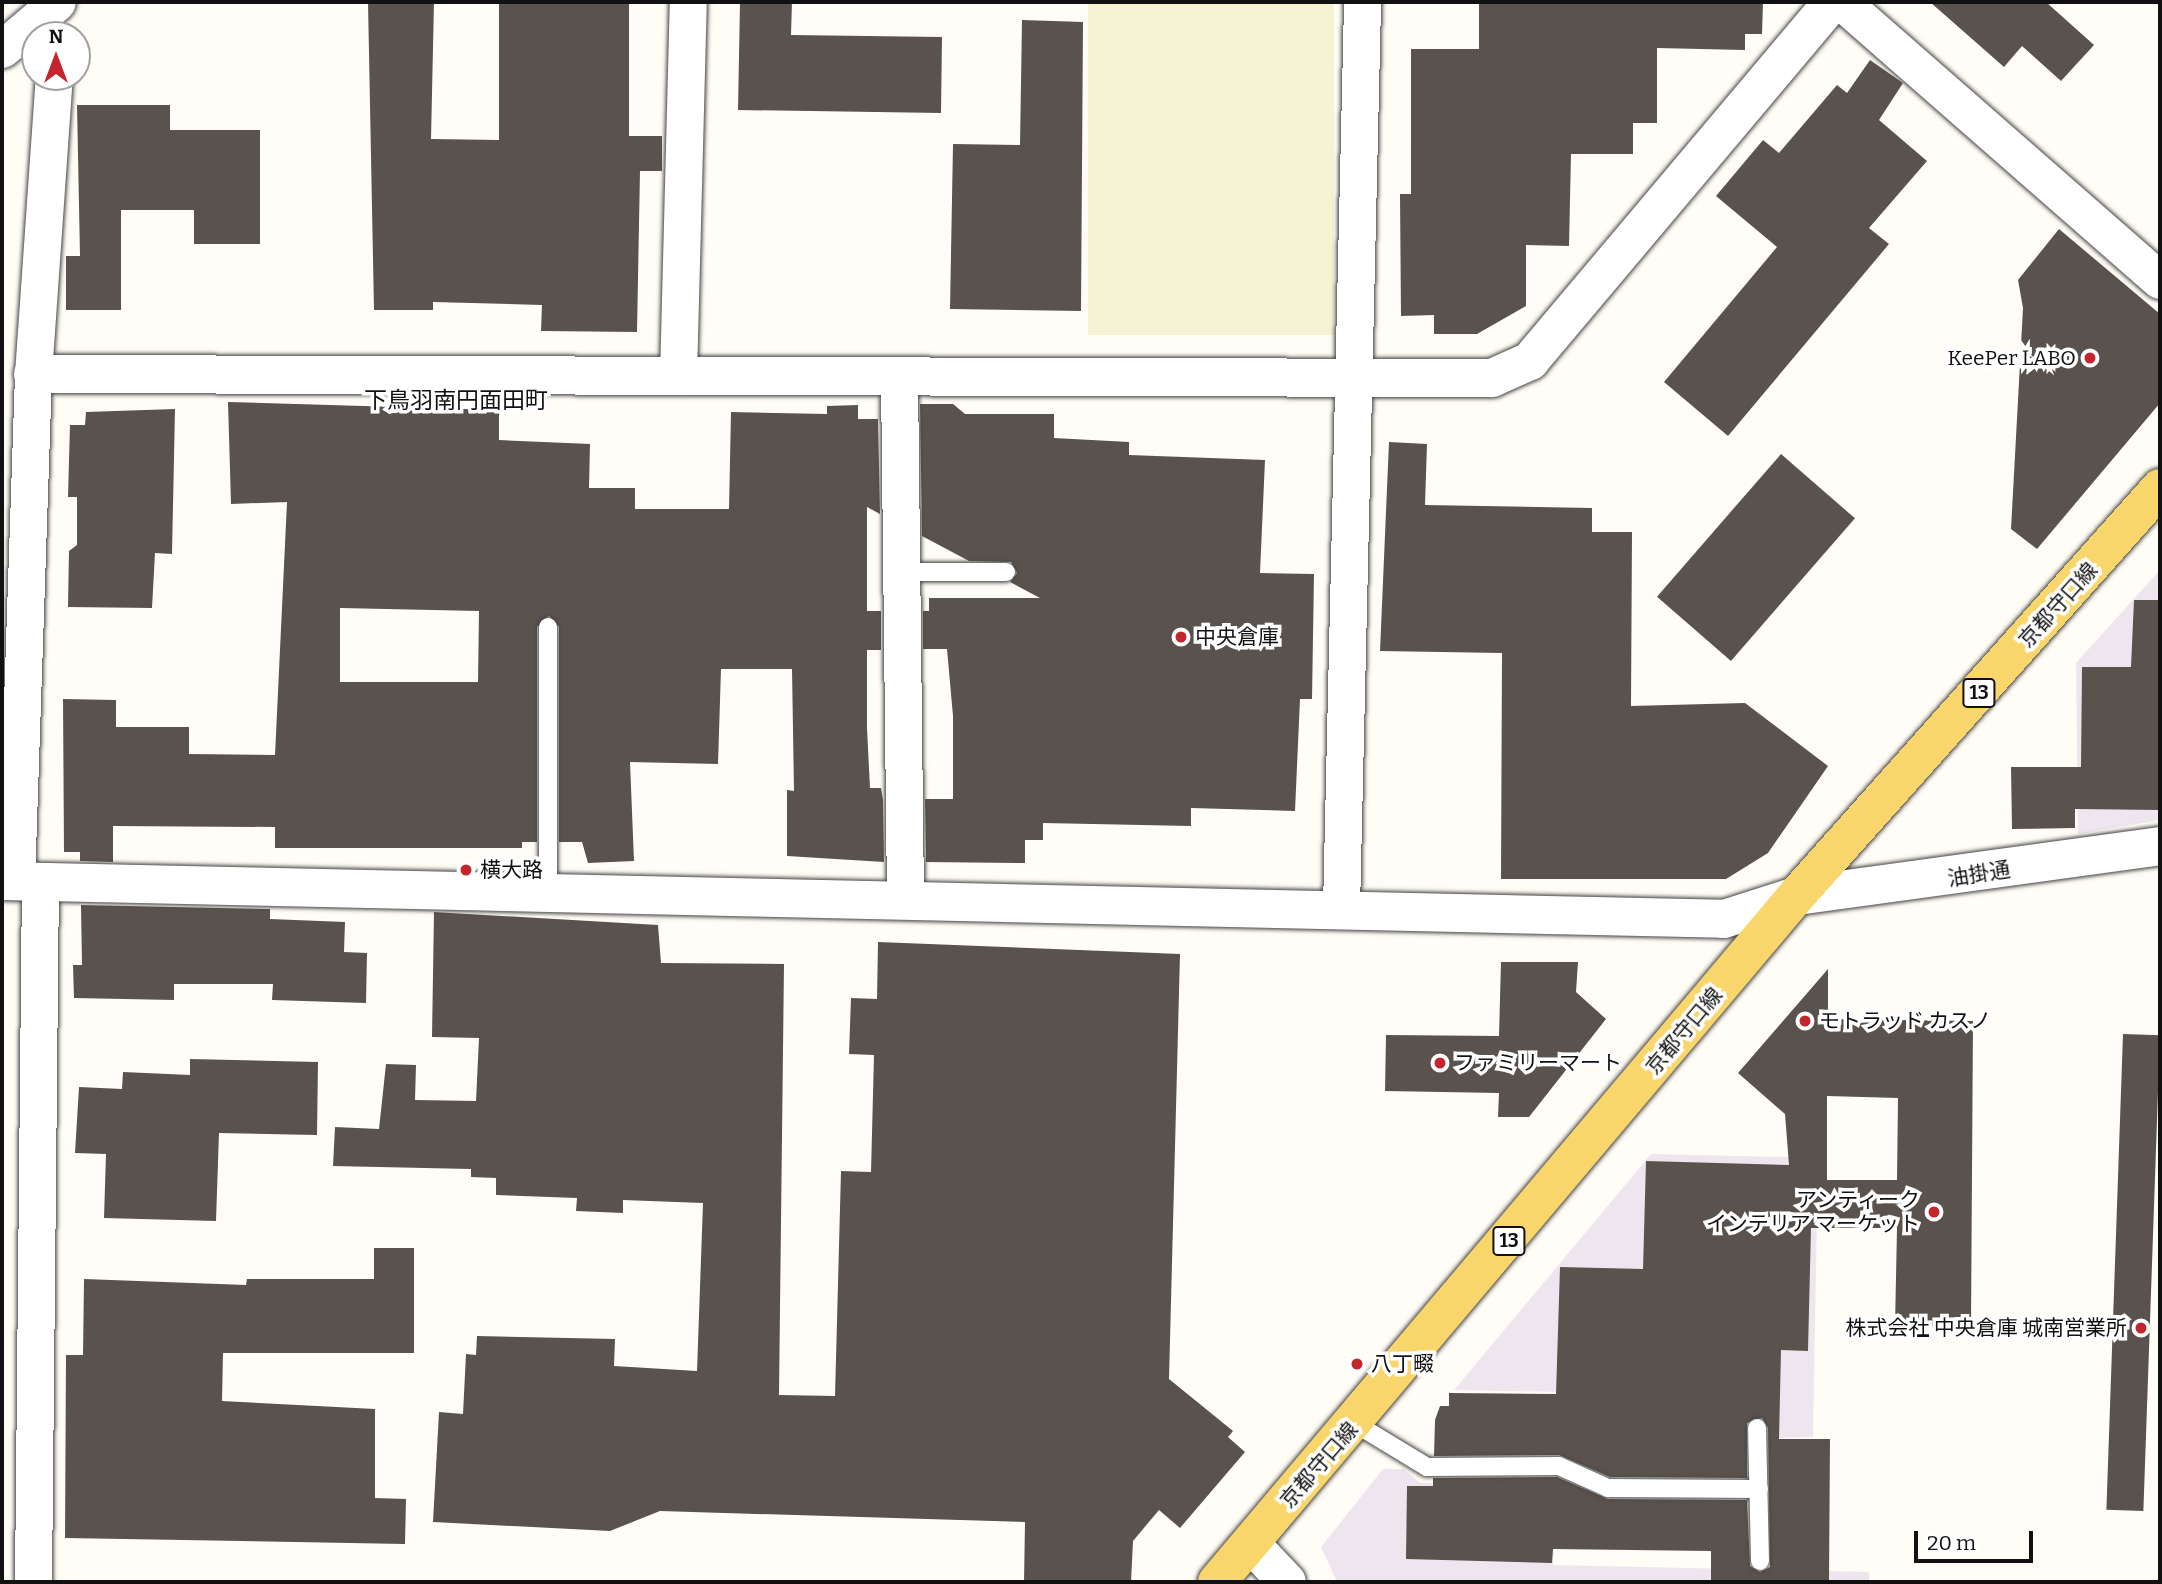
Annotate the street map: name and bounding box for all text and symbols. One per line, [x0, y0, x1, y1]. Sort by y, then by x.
north arrow [21, 21, 91, 91]
text: N [49, 25, 63, 48]
place label: KeePer LABO [1948, 345, 2076, 371]
marker: KeePer LABO [2082, 350, 2098, 366]
district label: 下鳥羽南円面田町 [364, 386, 548, 414]
street label: 京都守口線 [2014, 558, 2102, 652]
place label: 中央倉庫 [1195, 624, 1279, 650]
marker: 中央倉庫 [1173, 629, 1189, 645]
road number: 13 [1962, 678, 1996, 708]
place label: 横大路 [480, 857, 543, 883]
street label: 油掛通 [1946, 857, 2012, 891]
marker: 横大路 [458, 862, 474, 878]
street label: 京都守口線 [1641, 983, 1727, 1079]
place label: モトラッド カスノ [1819, 1008, 1991, 1034]
marker: モトラッド カスノ [1797, 1013, 1813, 1029]
place label: ファミリーマート [1454, 1050, 1622, 1076]
marker: ファミリーマート [1432, 1055, 1448, 1071]
place label: アンティーク インテリア マーケット [1706, 1187, 1920, 1237]
marker: アンティーク インテリア マーケット [1926, 1204, 1942, 1220]
road number: 13 [1492, 1226, 1526, 1256]
place label: 株式会社 中央倉庫 城南営業所 [1846, 1315, 2127, 1341]
marker: 株式会社 中央倉庫 城南営業所 [2133, 1320, 2149, 1336]
place label: 八丁畷 [1371, 1351, 1434, 1377]
marker: 八丁畷 [1349, 1356, 1365, 1372]
street label: 京都守口線 [1275, 1417, 1363, 1513]
scale bar [1917, 1518, 2036, 1562]
text: 20 m [1927, 1530, 1976, 1556]

